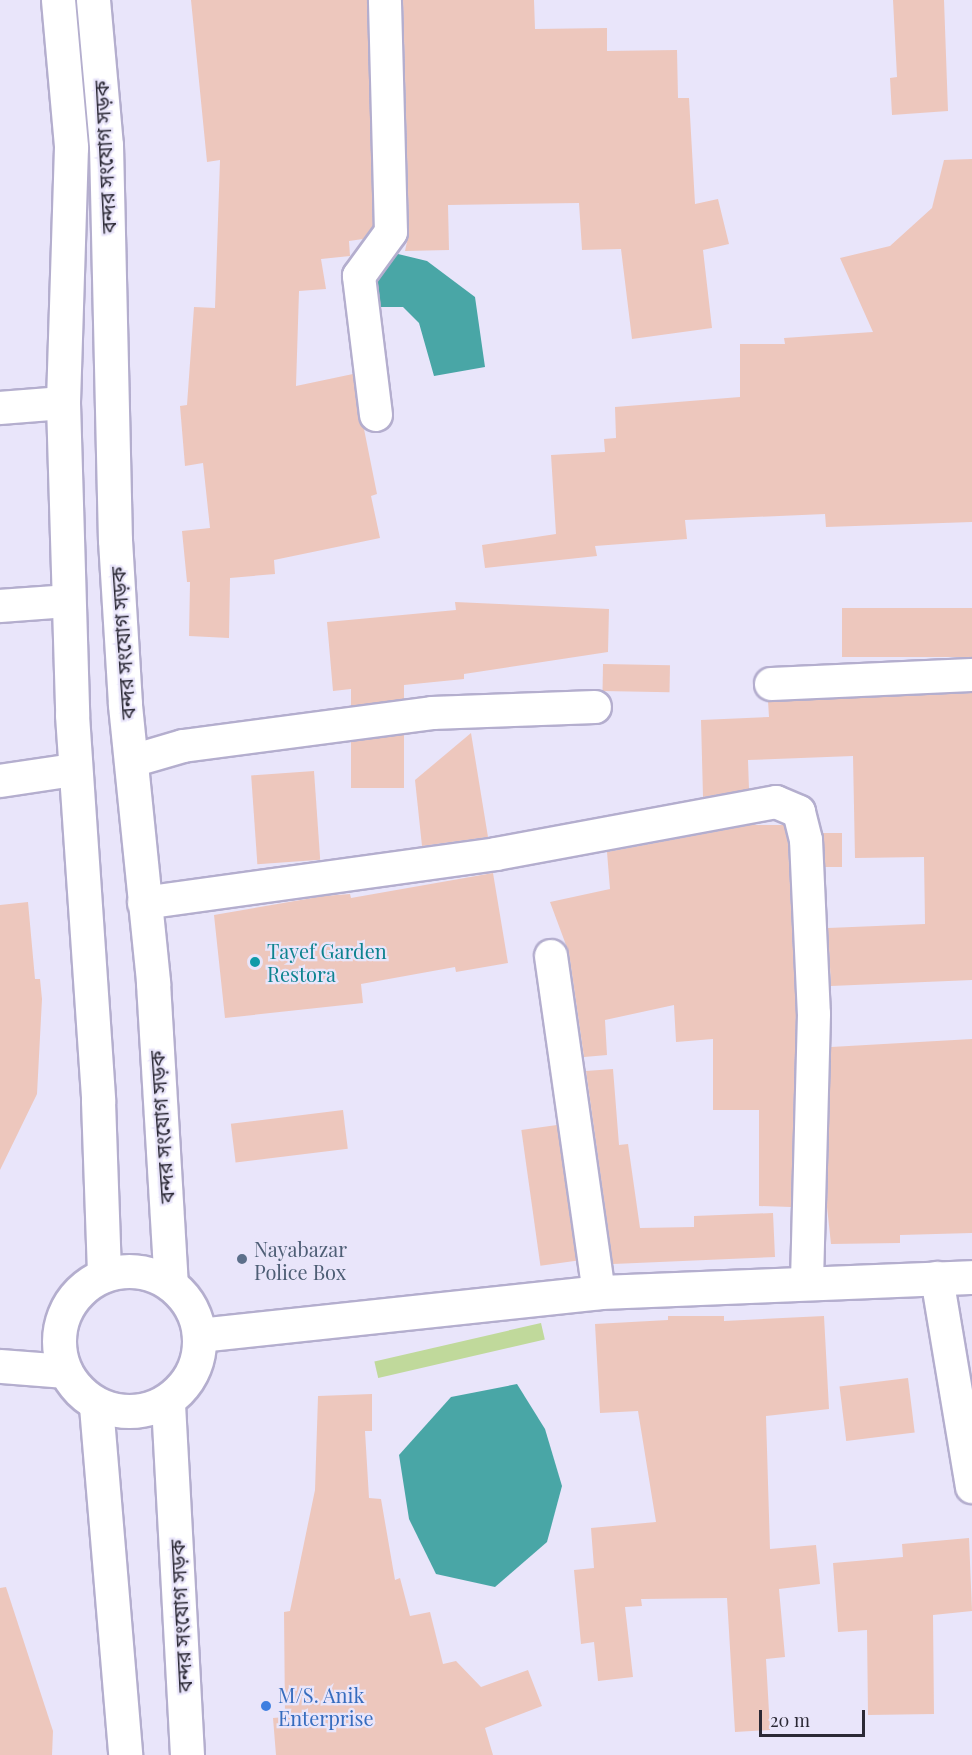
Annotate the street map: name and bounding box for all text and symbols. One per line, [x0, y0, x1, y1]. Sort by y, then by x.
street label: বন্দর সংযোগ সড়ক [88, 80, 120, 234]
street label: বন্দর সংযোগ সড়ক [105, 566, 139, 720]
place label: Tayef Garden Restora [267, 939, 387, 986]
marker: Tayef Garden Restora [248, 955, 262, 969]
street label: বন্দর সংযোগ সড়ক [144, 1050, 178, 1204]
place label: Nayabazar Police Box [254, 1236, 347, 1283]
marker: Nayabazar Police Box [235, 1252, 249, 1266]
street label: বন্দর সংযোগ সড়ক [164, 1539, 196, 1693]
place label: M/S. Anik Enterprise [278, 1682, 374, 1729]
scale bar [762, 1698, 868, 1736]
marker: M/S. Anik Enterprise [259, 1699, 273, 1713]
text: 20 m [770, 1708, 810, 1732]

